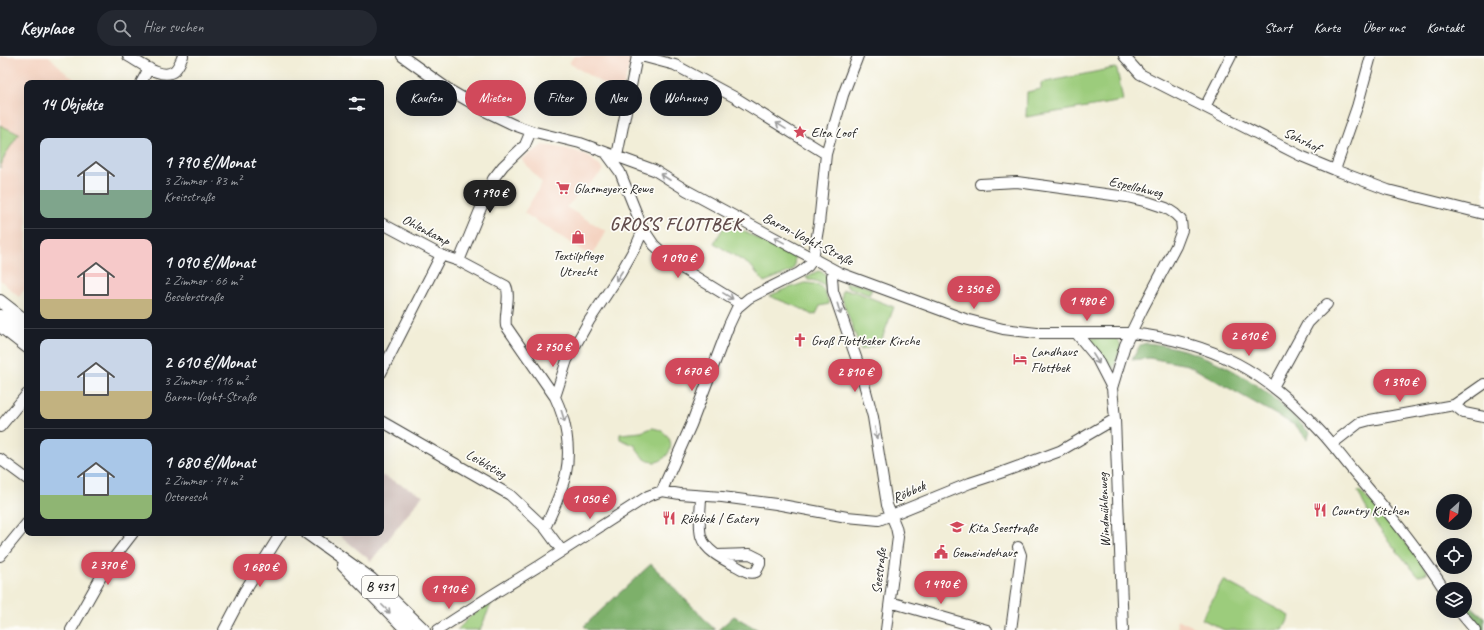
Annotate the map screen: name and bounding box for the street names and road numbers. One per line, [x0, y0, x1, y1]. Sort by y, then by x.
street label: Sohrhof [1281, 124, 1326, 157]
street label: Espellohweg [1107, 173, 1166, 202]
street label: Baron-Voght-Straße [760, 209, 857, 270]
street label: Ohlenkamp [399, 211, 453, 250]
street label: Leiblstieg [463, 446, 510, 483]
street label: Windmühlenweg [1094, 471, 1114, 547]
street label: Röbbek [890, 477, 929, 507]
street label: Seestraße [868, 546, 890, 595]
road number: B 431 [362, 576, 398, 598]

